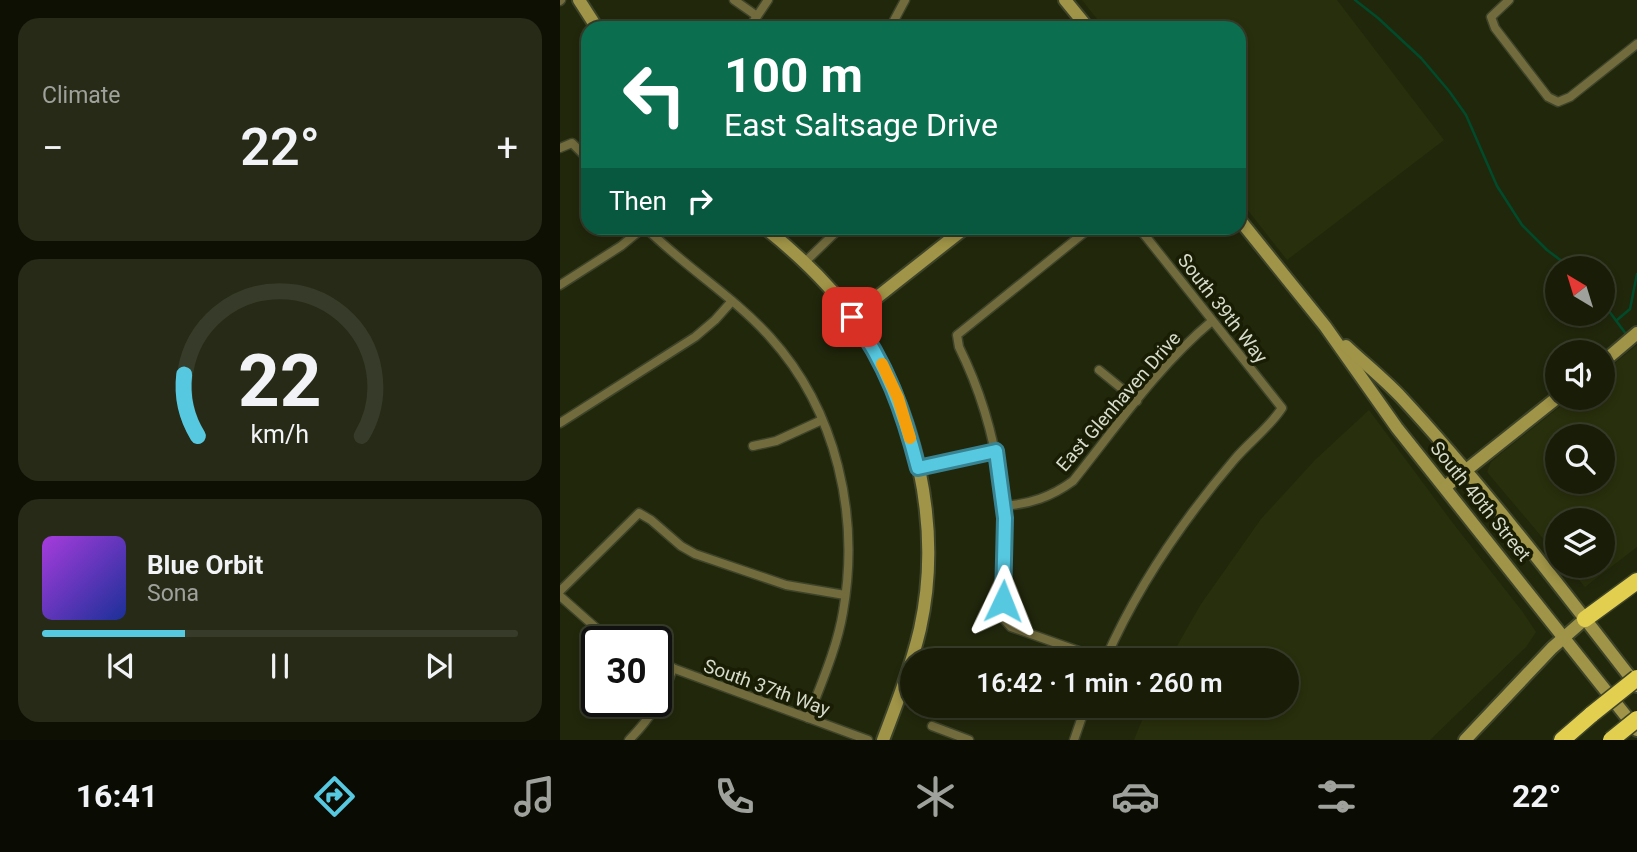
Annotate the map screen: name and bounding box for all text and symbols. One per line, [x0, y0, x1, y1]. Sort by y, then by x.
text: 100 m [724, 47, 863, 104]
icon: left [609, 49, 700, 140]
text: Climate [42, 82, 121, 109]
text: East Saltsage Drive [724, 106, 998, 144]
text: 22° [240, 117, 320, 178]
text: − [42, 126, 64, 170]
text: + [496, 126, 518, 170]
icon: right [681, 182, 719, 220]
text: Then [609, 186, 667, 216]
street label: South 39th Way [1173, 249, 1272, 368]
north arrow [1545, 256, 1615, 326]
map controls [1545, 256, 1615, 578]
pin [822, 287, 882, 347]
icon: arrive [833, 298, 871, 336]
street label: East Glenhaven Drive [1051, 327, 1185, 476]
text: 22 [238, 338, 322, 424]
button: sound [1545, 340, 1615, 410]
text: km/h [251, 420, 309, 449]
button: search [1545, 424, 1615, 494]
street label: South 40th Street [1425, 437, 1536, 566]
button: layers [1545, 508, 1615, 578]
text: Blue Orbit [147, 550, 263, 580]
position arrow [966, 564, 1040, 638]
text: Sona [147, 580, 199, 607]
speed limit sign: 30 [581, 626, 672, 717]
icon: previous [102, 647, 140, 685]
icon: pause [261, 647, 299, 685]
icon: next [420, 647, 458, 685]
street label: South 37th Way [701, 654, 833, 721]
text: 16:42 · 1 min · 260 m [976, 668, 1223, 698]
icon: directions [310, 772, 359, 821]
icon: music [510, 772, 559, 821]
icon: phone [710, 772, 759, 821]
icon: climate [911, 772, 960, 821]
icon: car [1111, 772, 1160, 821]
icon: filters [1312, 772, 1361, 821]
text: 16:41 [76, 777, 158, 815]
text: 22° [1512, 777, 1561, 815]

